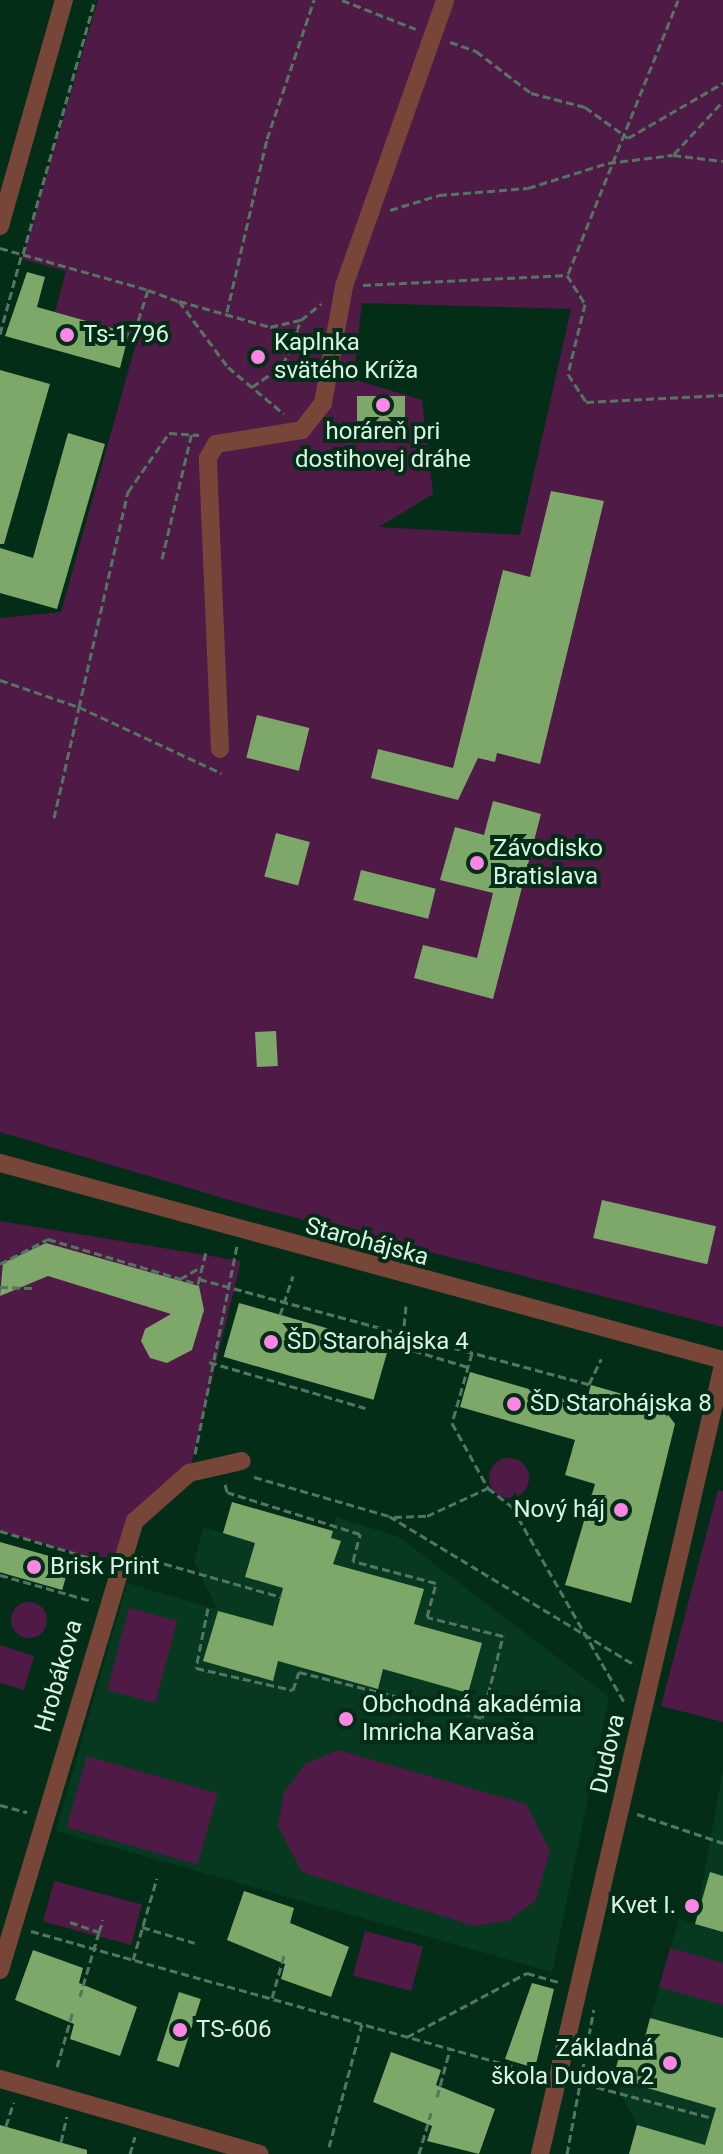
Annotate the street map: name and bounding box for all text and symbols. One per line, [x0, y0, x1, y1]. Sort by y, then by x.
place label: Ts-1796 [83, 321, 169, 349]
marker: Ts-1796 [58, 326, 76, 344]
place label: Kaplnka svätého Kríža [274, 329, 418, 385]
marker: Kaplnka svätého Kríža [249, 348, 267, 366]
marker: horáreň pri dostihovej dráhe [374, 396, 392, 414]
place label: horáreň pri dostihovej dráhe [295, 418, 471, 474]
place label: Závodisko Bratislava [493, 835, 603, 891]
marker: Závodisko Bratislava [468, 854, 486, 872]
street label: Starohájska [302, 1212, 432, 1272]
place label: ŠD Starohájska 4 [287, 1328, 469, 1356]
marker: ŠD Starohájska 4 [262, 1333, 280, 1351]
place label: ŠD Starohájska 8 [530, 1390, 712, 1418]
marker: ŠD Starohájska 8 [505, 1395, 523, 1413]
place label: Nový háj [513, 1496, 605, 1524]
marker: Nový háj [612, 1501, 630, 1519]
place label: Brisk Print [50, 1553, 160, 1581]
marker: Brisk Print [25, 1558, 43, 1576]
street label: Hrobákova [29, 1617, 89, 1735]
place label: Obchodná akadémia Imricha Karvaša [362, 1691, 582, 1747]
marker: Obchodná akadémia Imricha Karvaša [337, 1710, 355, 1728]
street label: Dudova [585, 1712, 631, 1796]
place label: Kvet I. [611, 1892, 676, 1920]
marker: Kvet I. [683, 1897, 701, 1915]
place label: TS-606 [196, 2016, 271, 2044]
marker: TS-606 [171, 2021, 189, 2039]
place label: Základná škola Dudova 2 [491, 2035, 654, 2091]
marker: Základná škola Dudova 2 [661, 2054, 679, 2072]

